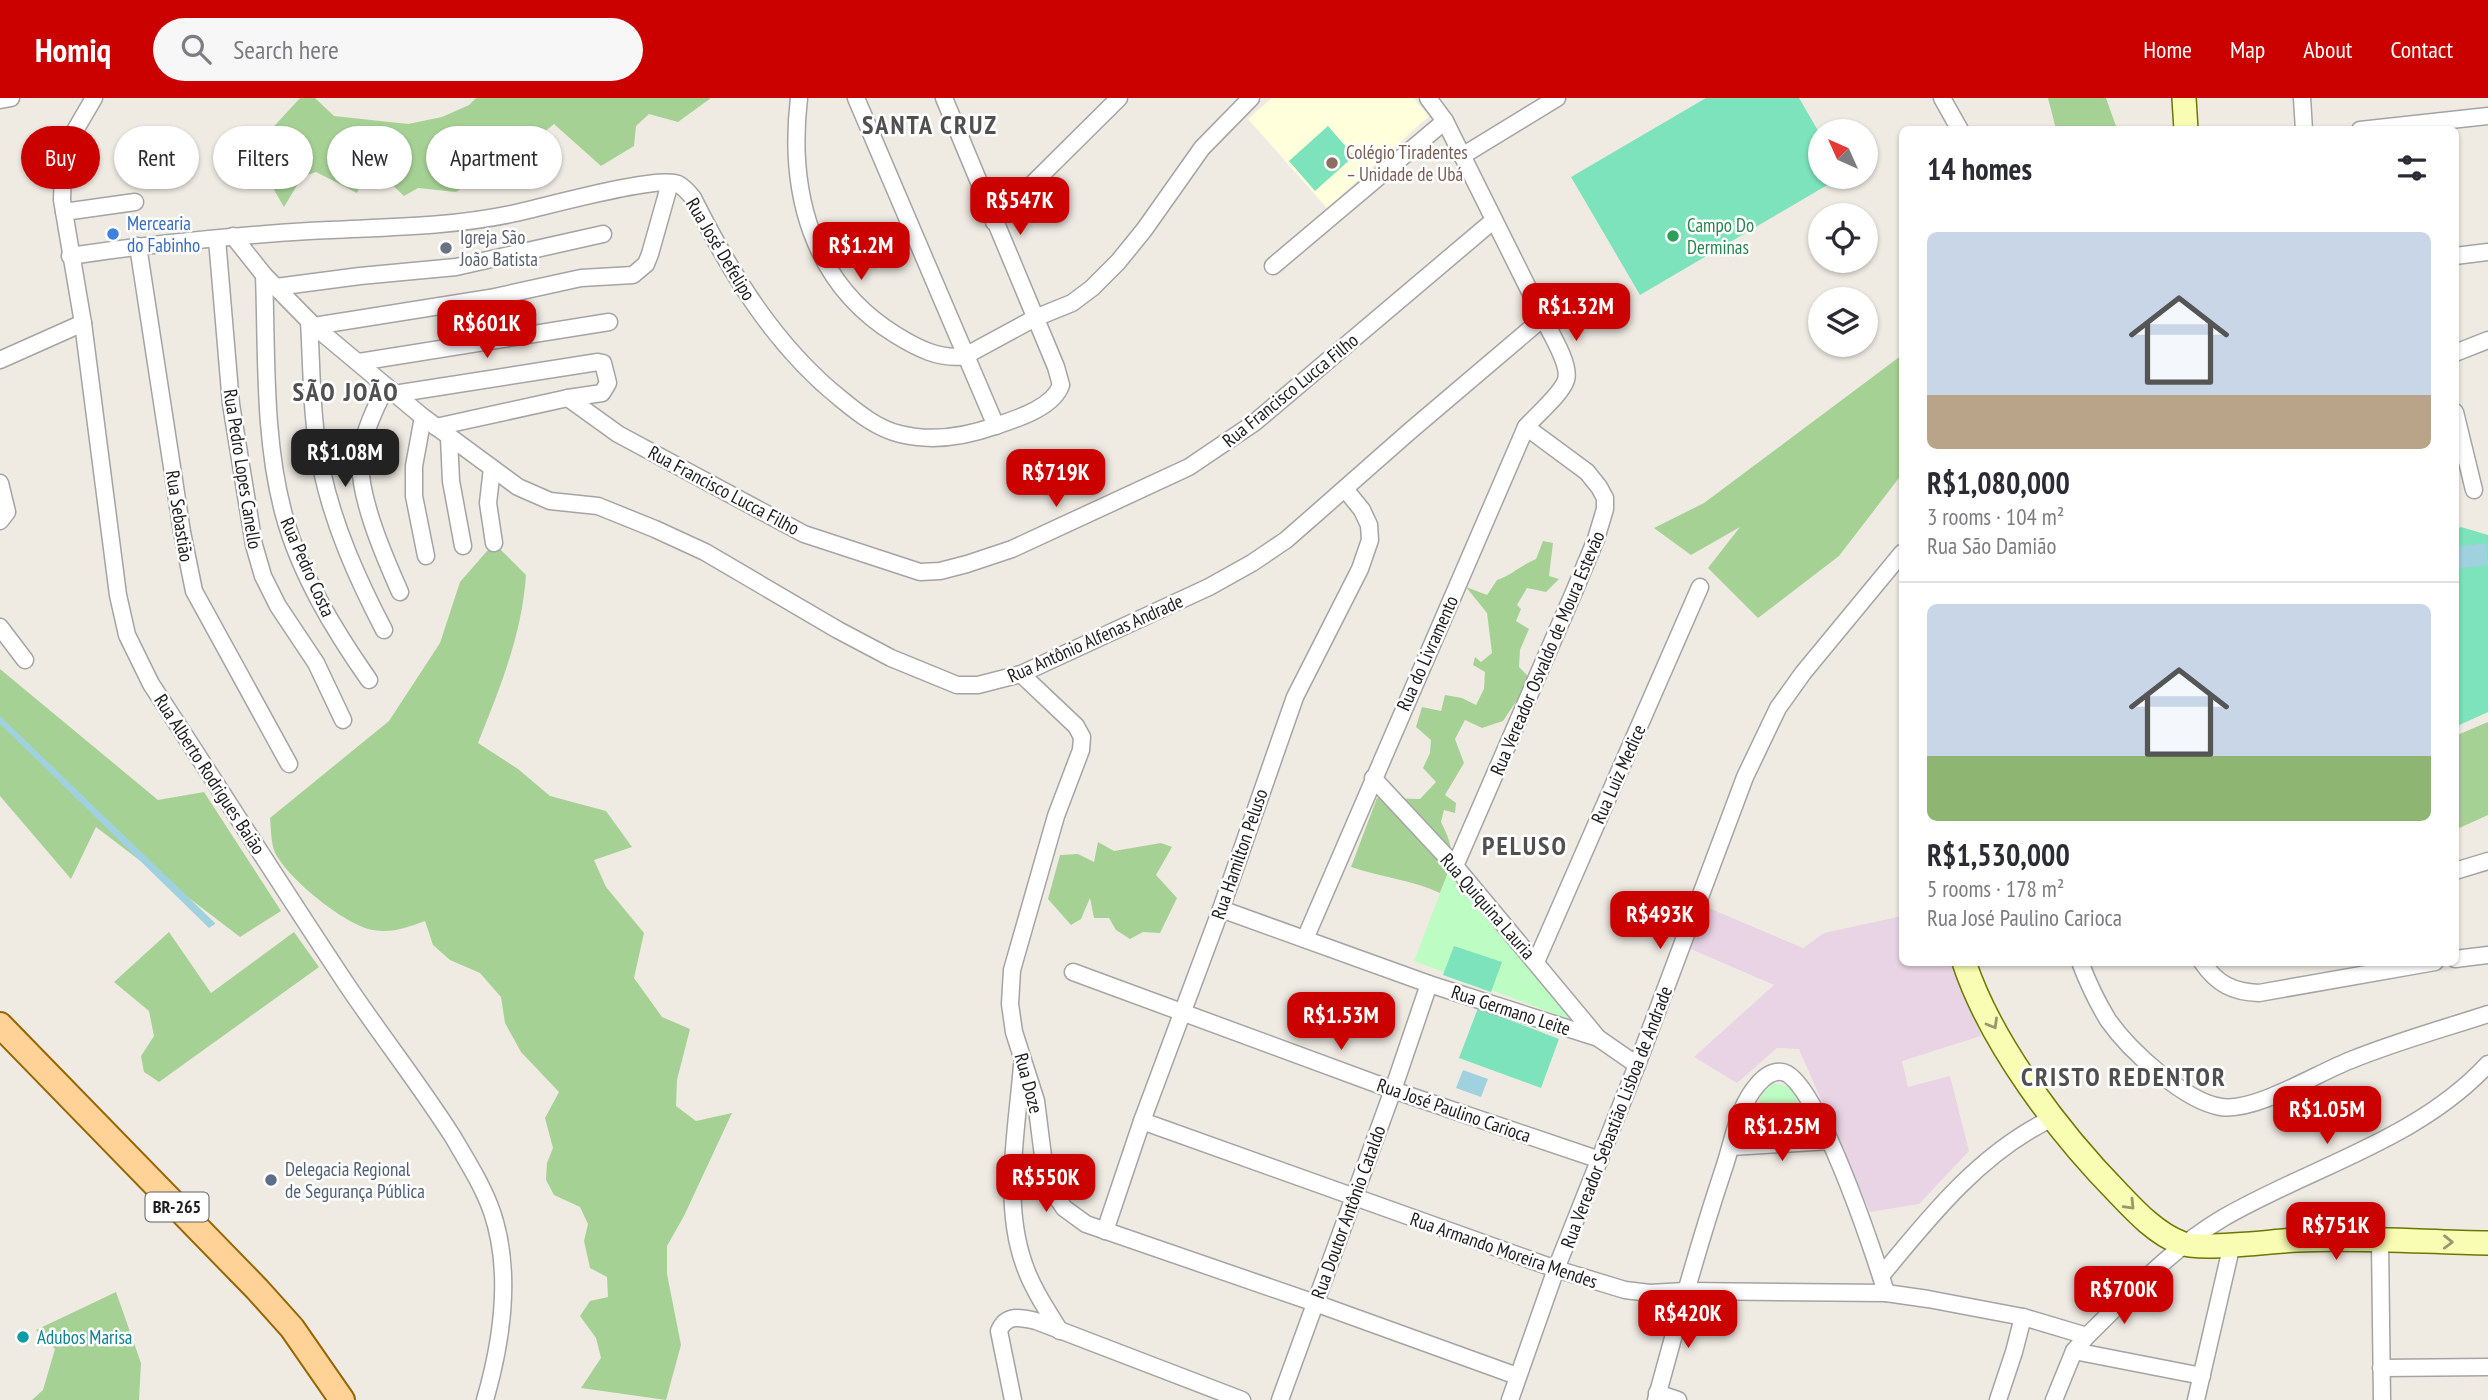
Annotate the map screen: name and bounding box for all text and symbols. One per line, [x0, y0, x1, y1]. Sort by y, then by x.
search box [153, 18, 643, 81]
text: Homiq [35, 28, 111, 71]
icon: search [177, 30, 215, 68]
text: Search here [233, 33, 339, 66]
text: Home [2143, 34, 2192, 65]
text: Map [2230, 34, 2265, 65]
text: About [2303, 34, 2352, 65]
text: Contact [2390, 34, 2453, 65]
district label: SANTA CRUZ [862, 108, 998, 141]
north arrow [1808, 119, 1878, 189]
map controls [1808, 119, 1878, 357]
chip: Buy [21, 126, 100, 189]
chip: Rent [114, 126, 199, 189]
chip: Filters [213, 126, 313, 189]
chip: New [327, 126, 412, 189]
chip: Apartment [426, 126, 562, 189]
place label: Colégio Tiradentes – Unidade de Ubá [1346, 140, 1468, 186]
text: 14 homes [1927, 149, 2032, 188]
icon: filters [2393, 149, 2431, 187]
marker: Colégio Tiradentes – Unidade de Ubá [1324, 155, 1340, 171]
pin: R$547K [963, 178, 1077, 237]
text: R$547K [986, 185, 1054, 214]
street label: Rua José Defelipo [681, 193, 761, 305]
button: locate [1808, 203, 1878, 273]
place label: Mercearia do Fabinho [127, 211, 200, 257]
place label: Campo Do Derminas [1687, 213, 1754, 259]
pin: R$1.2M [804, 222, 918, 282]
place label: Igreja São João Batista [459, 225, 538, 271]
marker: Mercearia do Fabinho [105, 226, 121, 242]
marker: Campo Do Derminas [1665, 228, 1681, 244]
text: R$1.2M [829, 230, 893, 259]
marker: Igreja São João Batista [438, 240, 454, 256]
icon: home [2116, 277, 2242, 403]
pin: R$1.32M [1511, 284, 1641, 343]
button: layers [1808, 287, 1878, 357]
text: R$1.32M [1538, 291, 1614, 320]
pin: R$601K [430, 300, 544, 360]
text: R$601K [453, 308, 521, 337]
street label: Rua Francisco Lucca Filho [1217, 328, 1363, 452]
district label: SÃO JOÃO [292, 375, 400, 408]
street label: Rua Pedro Lopes Canello [219, 387, 267, 551]
pin: R$1.08M [280, 430, 410, 489]
text: R$1.08M [307, 437, 383, 466]
street label: Rua Francisco Lucca Filho [644, 440, 804, 540]
pin: R$719K [999, 450, 1113, 509]
text: R$719K [1022, 457, 1090, 486]
text: R$1,080,000 [1927, 463, 2070, 502]
street label: Rua Sebastião [161, 468, 199, 564]
text: 3 rooms · 104 m² [1927, 502, 2064, 531]
street label: Rua Pedro Costa [275, 514, 341, 620]
street label: Rua Vereador Osvaldo de Moura Estevão [1485, 527, 1609, 779]
text: Rua São Damião [1927, 531, 2056, 560]
street label: Rua Antônio Alfenas Andrade [1004, 588, 1187, 688]
street label: Rua do Livramento [1391, 592, 1463, 714]
icon: home [2116, 649, 2242, 775]
street label: Rua Alberto Rodrigues Baião [149, 689, 271, 859]
street label: Rua Luiz Medice [1585, 721, 1651, 827]
street label: Rua Hamilton Peluso [1205, 786, 1273, 922]
district label: PELUSO [1482, 829, 1568, 862]
text: R$1,530,000 [1927, 835, 2070, 874]
street label: Rua Quiquina Lauria [1435, 848, 1541, 964]
text: 5 rooms · 178 m² [1927, 874, 2064, 903]
pin: R$493K [1603, 892, 1717, 951]
text: R$493K [1626, 899, 1694, 928]
text: Rua José Paulino Carioca [1927, 903, 2122, 932]
street label: Rua Germano Leite [1448, 979, 1574, 1041]
street label: Rua Vereador Sebastião Lisboa de Andrade [1555, 983, 1677, 1251]
pin: R$1.53M [1276, 992, 1406, 1052]
text: R$1.53M [1303, 1000, 1379, 1029]
one-way arrow [1985, 1017, 1998, 1030]
street label: Rua Doze [1009, 1050, 1049, 1116]
district label: CRISTO REDENTOR [2021, 1060, 2227, 1093]
street label: Rua José Paulino Carioca [1374, 1072, 1534, 1148]
pin: R$1.05M [2262, 1086, 2392, 1146]
text: R$1.05M [2289, 1094, 2365, 1123]
pin: R$1.25M [1717, 1104, 1847, 1163]
text: R$1.25M [1744, 1111, 1820, 1140]
street label: Rua Doutor Antônio Cataldo [1306, 1122, 1390, 1302]
pin: R$550K [989, 1154, 1103, 1214]
place label: Delegacia Regional de Segurança Pública [285, 1157, 425, 1203]
text: R$550K [1012, 1162, 1080, 1191]
marker: Delegacia Regional de Segurança Pública [263, 1172, 279, 1188]
road number: BR-265 [146, 1192, 208, 1222]
one-way arrow [2121, 1197, 2134, 1210]
pin: R$751K [2279, 1202, 2393, 1262]
street label: Rua Armando Moreira Mendes [1407, 1207, 1601, 1293]
text: R$751K [2302, 1210, 2370, 1239]
one-way arrow [2443, 1234, 2453, 1250]
pin: R$700K [2067, 1266, 2181, 1326]
text: R$700K [2090, 1274, 2158, 1303]
pin: R$420K [1631, 1290, 1745, 1350]
text: R$420K [1654, 1298, 1722, 1327]
place label: Adubos Marisa [37, 1325, 132, 1349]
marker: Adubos Marisa [15, 1329, 31, 1345]

